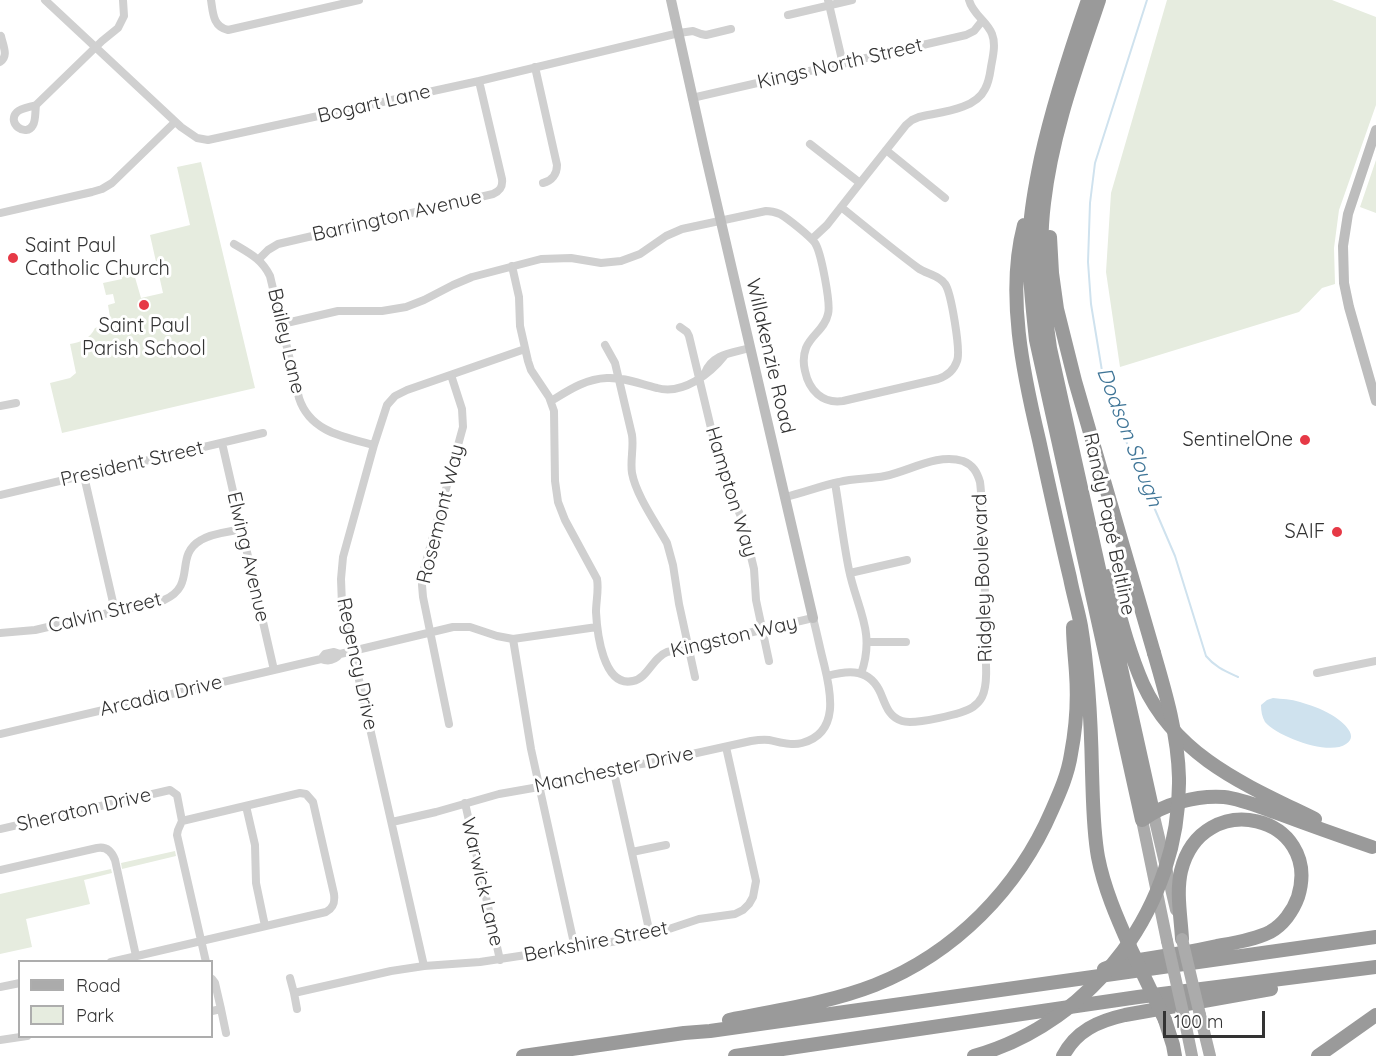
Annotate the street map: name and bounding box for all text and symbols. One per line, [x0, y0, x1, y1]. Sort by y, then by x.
street label: Kings North Street [755, 33, 925, 95]
street label: Bogart Lane [315, 79, 433, 129]
street label: Barrington Avenue [310, 185, 484, 247]
place label: Saint Paul Catholic Church [25, 234, 170, 281]
marker: Saint Paul Catholic Church [6, 251, 20, 265]
street label: Willakenzie Road [741, 276, 799, 436]
street label: Bailey Lane [262, 286, 310, 396]
marker: Saint Paul Parish School [137, 298, 151, 312]
place label: Saint Paul Parish School [82, 314, 206, 361]
water label: Dodson Slough [1091, 364, 1167, 510]
street label: Hampton Way [700, 424, 762, 560]
place label: SentinelOne [1183, 428, 1293, 452]
street label: Randy Papé Beltline [1078, 430, 1140, 618]
marker: SentinelOne [1298, 433, 1312, 447]
street label: President Street [58, 436, 206, 492]
street label: Rosemont Way [412, 442, 470, 586]
street label: Elwing Avenue [221, 490, 275, 624]
street label: Ridgley Boulevard [968, 493, 998, 663]
place label: SAIF [1285, 520, 1325, 544]
marker: SAIF [1330, 525, 1344, 539]
street label: Calvin Street [46, 587, 164, 639]
street label: Regency Drive [331, 596, 383, 732]
street label: Kingston Way [668, 611, 800, 663]
street label: Arcadia Drive [97, 670, 225, 722]
street label: Manchester Drive [532, 741, 696, 799]
street label: Sheraton Drive [14, 783, 154, 837]
street label: Warwick Lane [456, 815, 508, 949]
street label: Berkshire Street [522, 916, 670, 968]
legend [18, 960, 213, 1038]
text: Road [76, 974, 121, 997]
scale bar [1166, 999, 1268, 1037]
text: Park [76, 1004, 114, 1027]
text: 100 m [1174, 1010, 1223, 1033]

